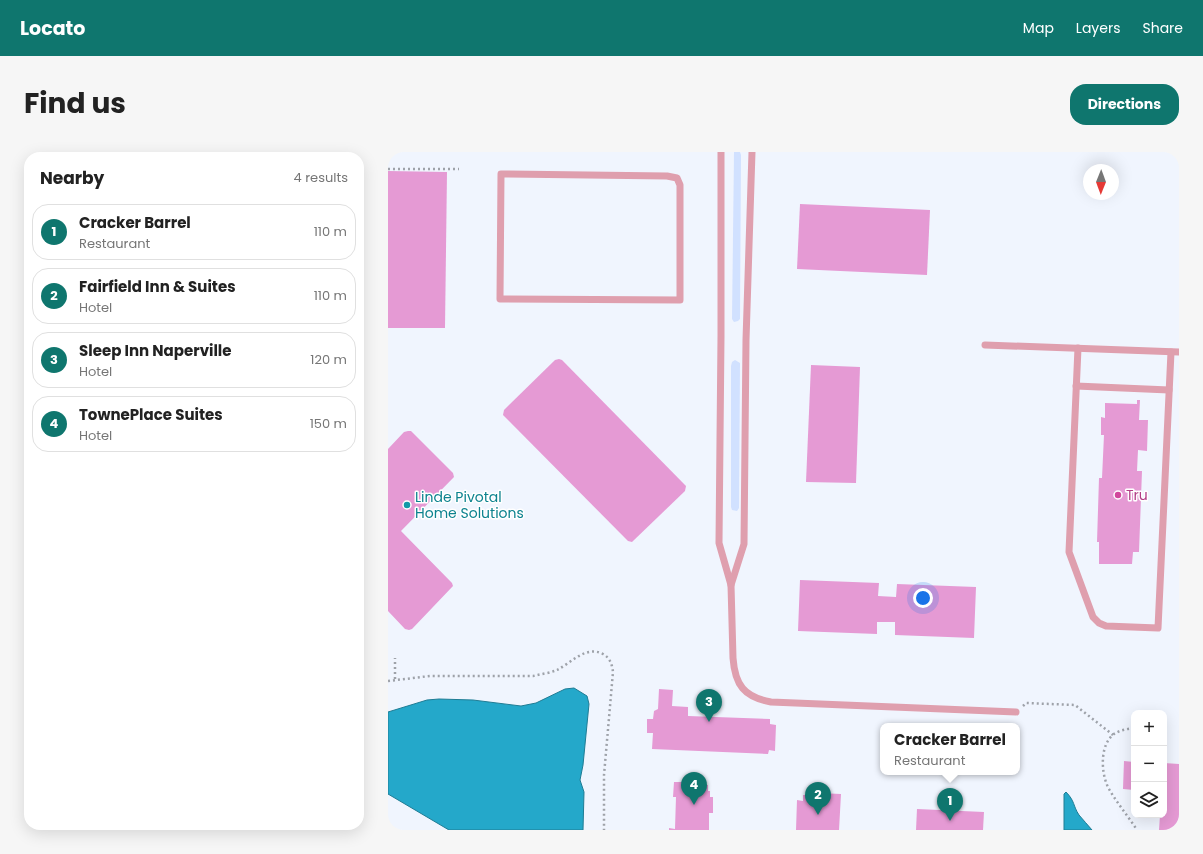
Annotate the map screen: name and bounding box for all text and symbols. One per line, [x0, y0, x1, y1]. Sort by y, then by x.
text: Locato [20, 15, 85, 42]
text: Map [1023, 18, 1054, 38]
text: Layers [1076, 18, 1120, 38]
text: Share [1142, 18, 1183, 38]
text: Find us [24, 84, 126, 123]
button: Directions [1070, 84, 1179, 125]
north arrow [1083, 164, 1119, 200]
text: Nearby [40, 166, 104, 190]
text: 4 results [294, 168, 348, 187]
text: Cracker Barrel [79, 212, 191, 233]
text: 1 [52, 222, 56, 241]
text: 110 m [314, 222, 347, 241]
text: Restaurant [79, 234, 150, 253]
text: Fairfield Inn & Suites [79, 276, 236, 297]
text: 2 [50, 286, 58, 305]
text: 110 m [314, 286, 347, 305]
text: Hotel [79, 298, 112, 317]
text: Sleep Inn Naperville [79, 340, 232, 361]
text: 3 [50, 350, 58, 369]
text: 120 m [310, 350, 347, 369]
text: Hotel [79, 362, 112, 381]
text: TownePlace Suites [79, 404, 223, 425]
text: 4 [50, 414, 58, 433]
text: 150 m [310, 414, 347, 433]
text: Hotel [79, 426, 112, 445]
place label: Tru [1126, 485, 1148, 505]
place label: Linde Pivotal Home Solutions [415, 487, 524, 523]
marker: Tru [1113, 490, 1123, 500]
marker: Linde Pivotal Home Solutions [402, 500, 412, 510]
your location [913, 588, 933, 608]
pin: 3 [696, 689, 722, 722]
map controls [1131, 710, 1167, 818]
button: + [1131, 710, 1167, 746]
popup [880, 723, 1020, 775]
text: Cracker Barrel [894, 729, 1006, 750]
button: − [1131, 746, 1167, 782]
text: Restaurant [894, 751, 965, 770]
pin: 4 [681, 772, 707, 805]
pin: 2 [805, 782, 831, 815]
button: layers [1131, 782, 1167, 818]
pin: 1 [937, 788, 963, 821]

